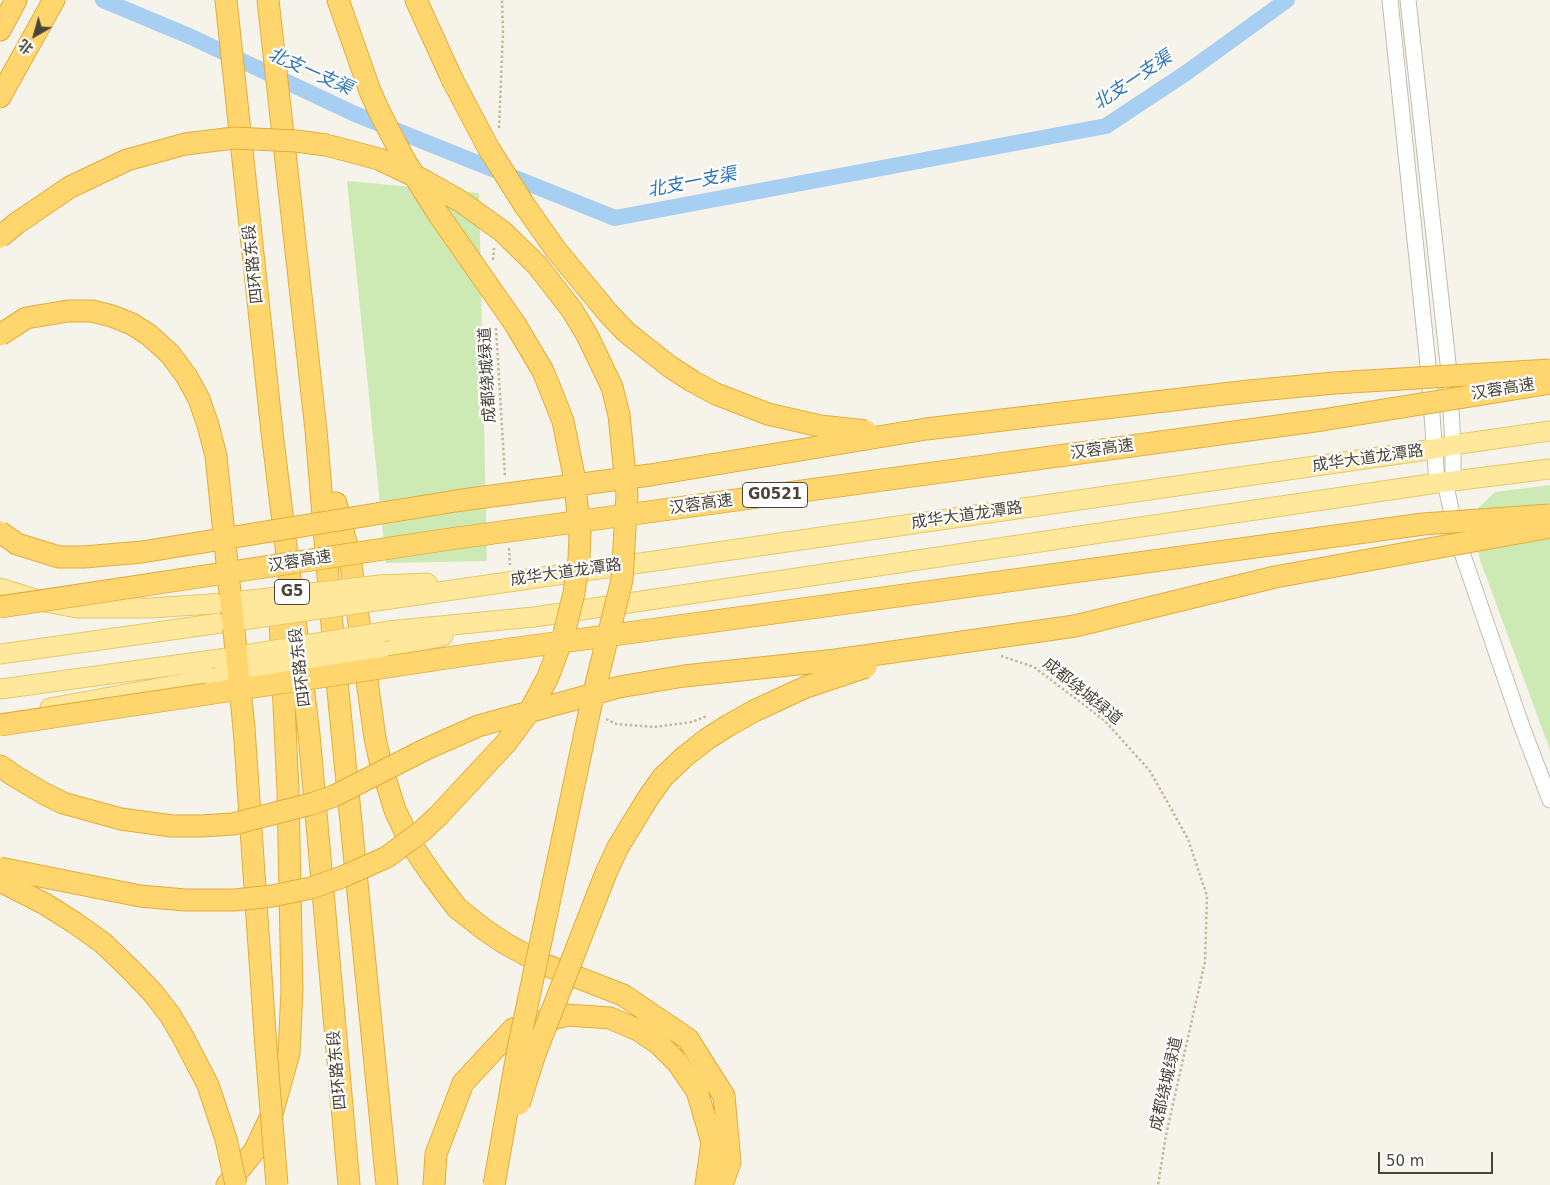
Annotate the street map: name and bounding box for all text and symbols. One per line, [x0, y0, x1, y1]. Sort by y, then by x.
north arrow [10, 10, 60, 60]
text: 北 [15, 36, 36, 57]
water label: 北支一支渠 [264, 44, 356, 100]
water label: 北支一支渠 [1090, 47, 1176, 115]
water label: 北支一支渠 [646, 164, 738, 202]
street label: 四环路东段 [240, 223, 268, 305]
street label: 成都绕城绿道 [476, 327, 500, 423]
street label: 汉蓉高速 [1470, 376, 1536, 404]
street label: 汉蓉高速 [1069, 436, 1135, 464]
street label: 成华大道龙潭路 [1311, 442, 1425, 476]
road number: G0521 [742, 482, 808, 508]
street label: 汉蓉高速 [668, 491, 734, 519]
street label: 成华大道龙潭路 [910, 499, 1024, 533]
street label: 汉蓉高速 [267, 548, 333, 576]
street label: 成华大道龙潭路 [509, 556, 623, 590]
road number: G5 [274, 580, 310, 604]
street label: 四环路东段 [287, 626, 315, 708]
street label: 成都绕城绿道 [1039, 654, 1125, 730]
street label: 四环路东段 [325, 1029, 351, 1111]
street label: 成都绕城绿道 [1147, 1035, 1187, 1133]
scale bar [1380, 1142, 1495, 1174]
text: 50 m [1386, 1152, 1424, 1170]

